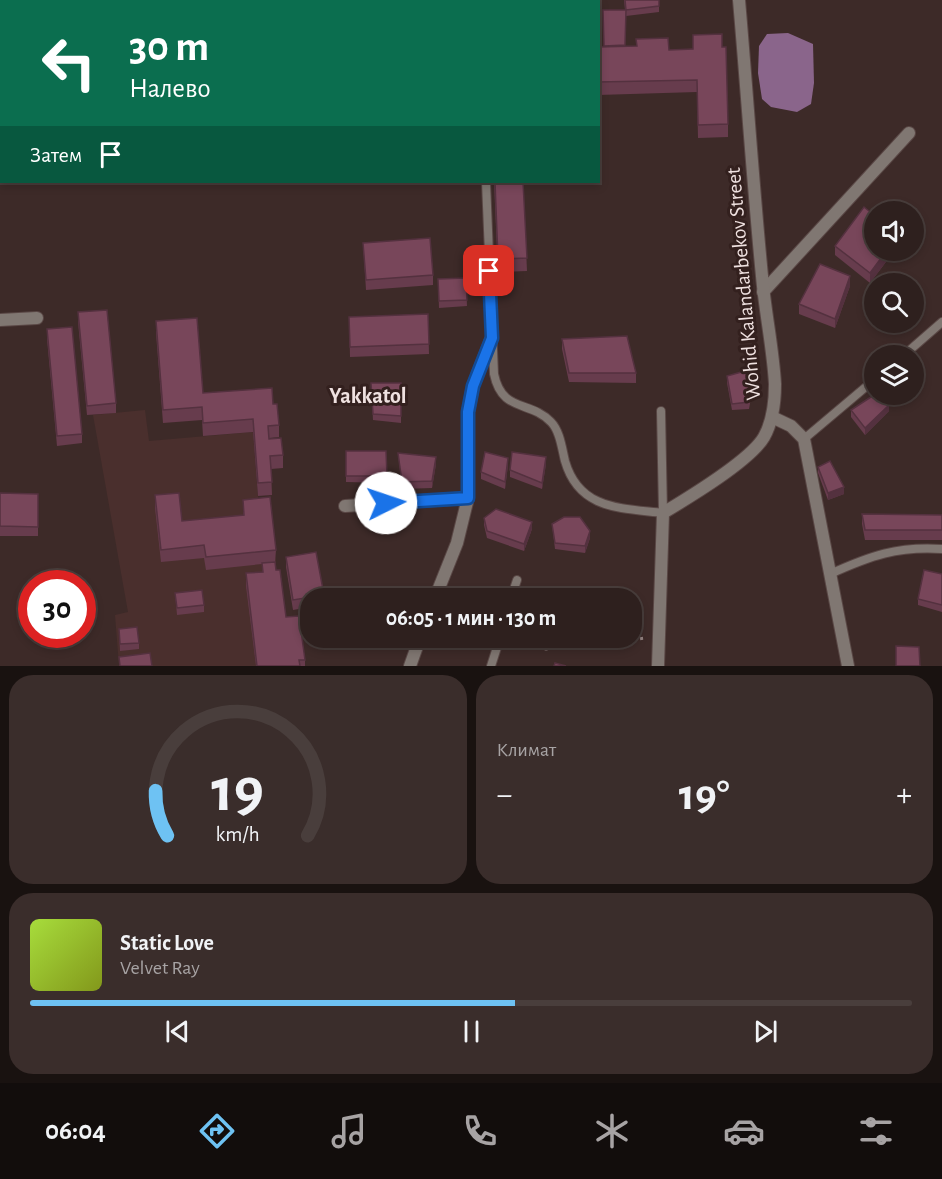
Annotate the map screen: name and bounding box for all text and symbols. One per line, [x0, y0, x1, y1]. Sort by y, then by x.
icon: left [30, 24, 108, 102]
text: 30 m [129, 26, 209, 68]
text: Налево [129, 75, 211, 102]
icon: arrive [94, 138, 127, 171]
text: Затем [30, 144, 82, 166]
street label: Wohid Kalandarbekov Street [723, 166, 764, 401]
map controls [864, 201, 924, 405]
button: sound [864, 201, 924, 261]
pin [463, 245, 514, 296]
icon: arrive [472, 254, 505, 287]
button: search [864, 273, 924, 333]
button: layers [864, 345, 924, 405]
district label: Yakkatol [329, 385, 407, 407]
position arrow [354, 471, 418, 535]
speed limit sign: 30 [18, 570, 96, 648]
text: 06:05 · 1 мин · 130 m [386, 607, 556, 629]
text: Климат [497, 740, 556, 760]
text: 19 [211, 760, 264, 822]
text: 19° [679, 773, 730, 818]
text: − [497, 779, 512, 812]
text: + [896, 779, 912, 812]
text: km/h [216, 825, 260, 846]
text: Static Love [120, 932, 214, 954]
text: Velvet Ray [120, 958, 200, 978]
icon: previous [161, 1015, 194, 1048]
icon: pause [455, 1015, 488, 1048]
icon: next [749, 1015, 782, 1048]
icon: directions [196, 1110, 238, 1152]
icon: music [328, 1110, 370, 1152]
icon: phone [459, 1110, 501, 1152]
icon: climate [591, 1110, 633, 1152]
icon: car [723, 1110, 765, 1152]
icon: filters [855, 1110, 897, 1152]
text: 06:04 [45, 1117, 106, 1144]

